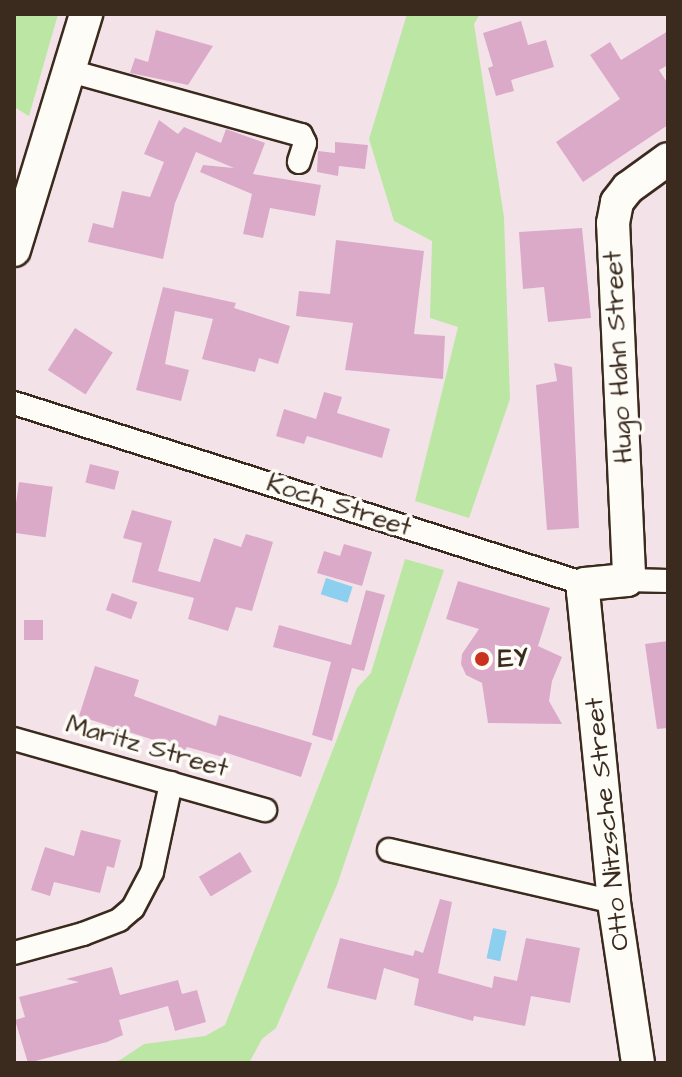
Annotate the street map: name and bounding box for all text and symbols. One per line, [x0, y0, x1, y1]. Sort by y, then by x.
street label: Hugo Hahn Street [598, 250, 640, 464]
street label: Koch Street [263, 468, 415, 544]
place label: EY [498, 643, 527, 675]
marker: EY [473, 650, 491, 668]
street label: Otto Nitzsche Street [579, 696, 637, 952]
street label: Maritz Street [62, 709, 232, 785]

